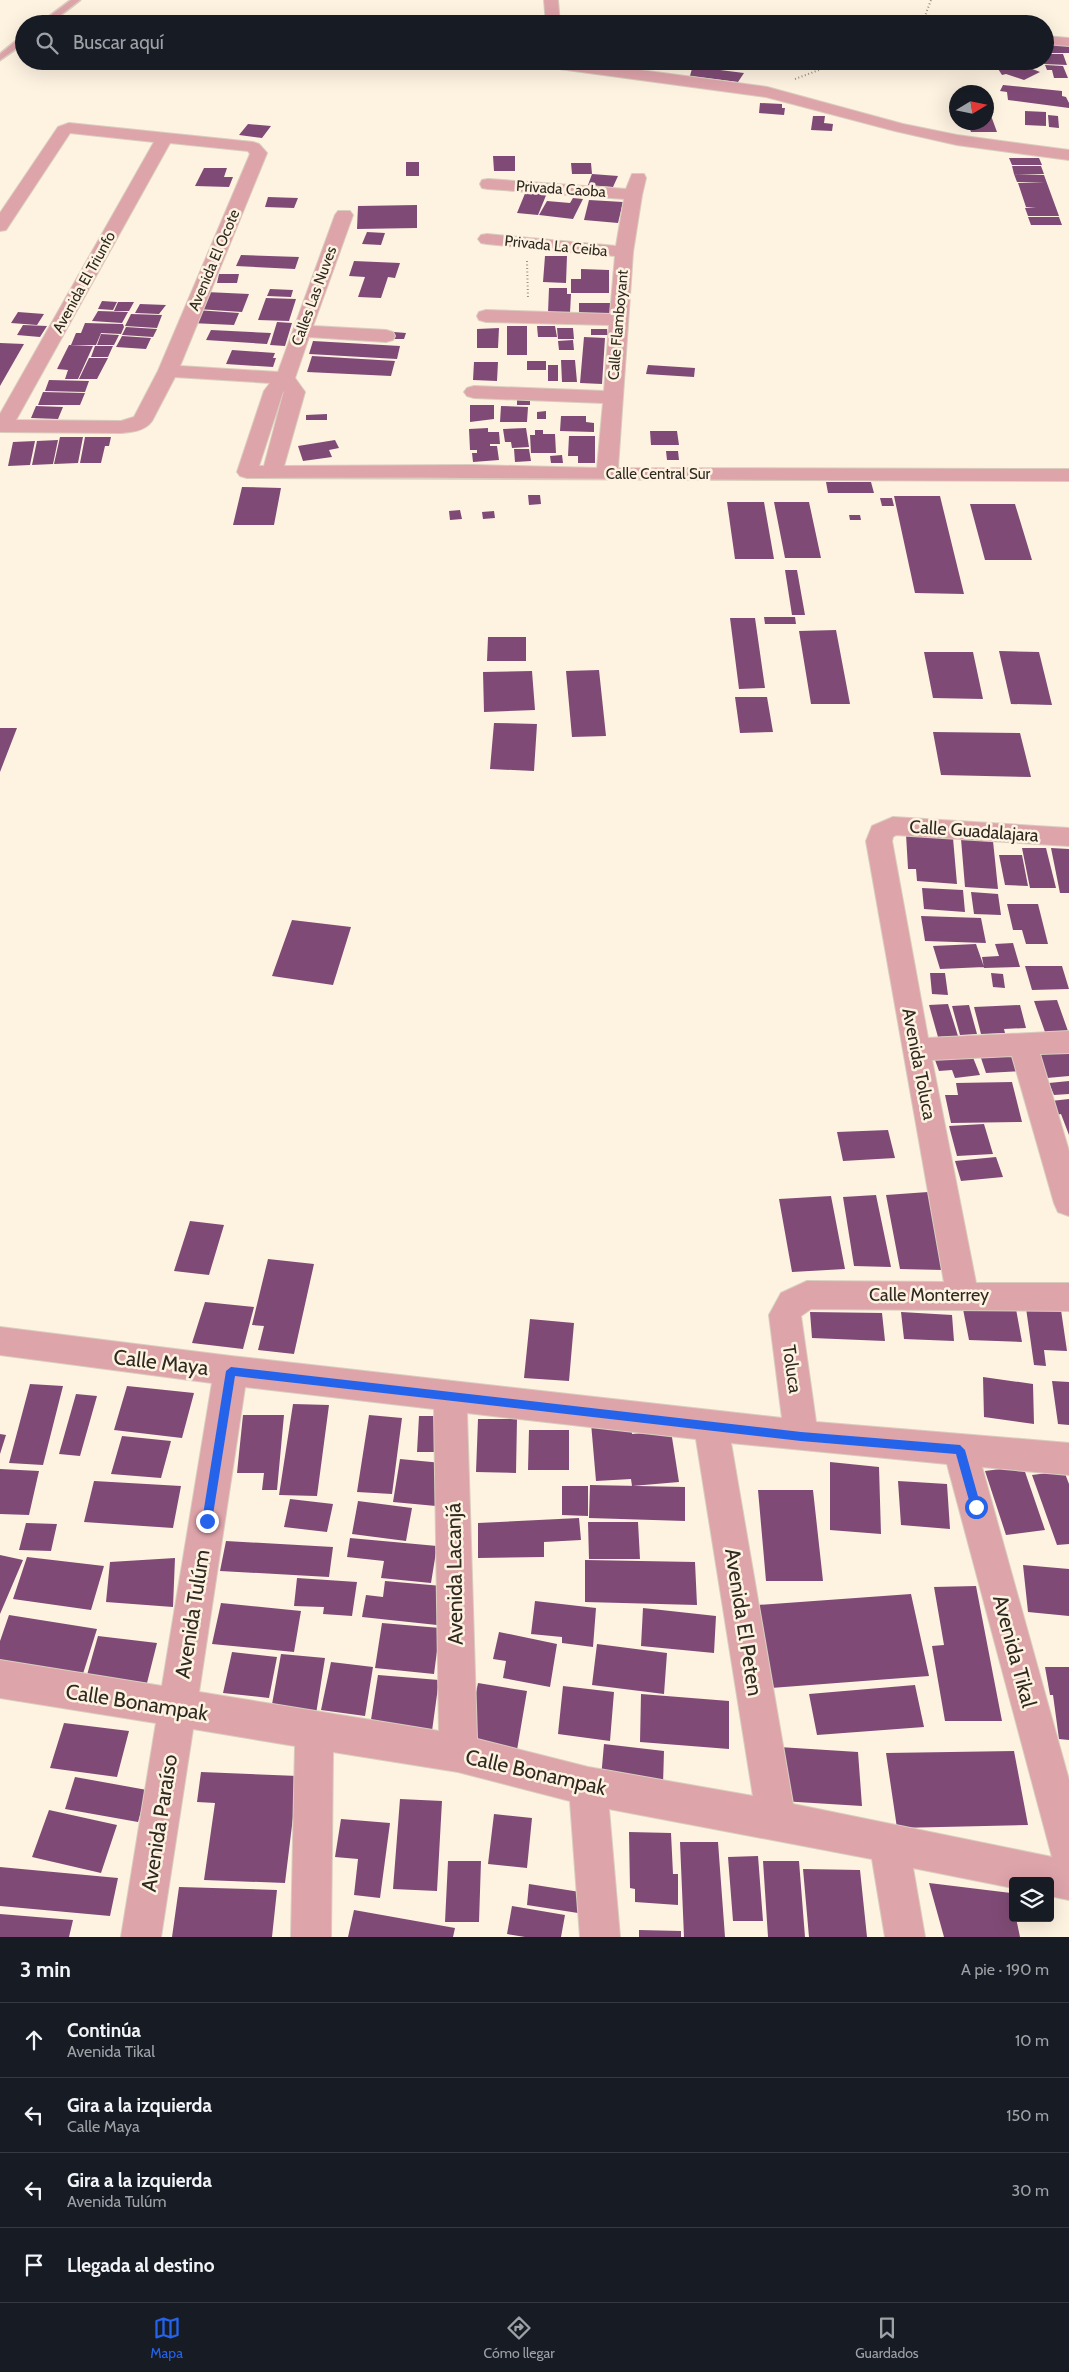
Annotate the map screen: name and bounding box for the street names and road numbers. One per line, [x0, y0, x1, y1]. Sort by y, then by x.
street label: Privada Caoba [515, 177, 607, 201]
street label: Avenida El Ocote [185, 206, 244, 313]
street label: Avenida El Triunfo [49, 228, 119, 336]
street label: Privada La Ceiba [504, 232, 609, 260]
street label: Calles Las Nuves [288, 244, 340, 348]
street label: Calle Flamboyant [604, 269, 632, 381]
street label: Calle Central Sur [606, 465, 711, 483]
street label: Calle Guadalajara [909, 816, 1040, 847]
street label: Avenida Toluca [897, 1006, 941, 1122]
street label: Calle Monterrey [869, 1284, 989, 1306]
street label: Toluca [778, 1343, 806, 1395]
street label: Calle Maya [112, 1344, 210, 1380]
street label: Avenida Lacanjá [440, 1503, 469, 1645]
street label: Avenida El Peten [720, 1546, 768, 1698]
street label: Avenida Tulúm [169, 1548, 215, 1680]
street label: Avenida Tikal [988, 1592, 1042, 1710]
street label: Calle Bonampak [64, 1678, 211, 1726]
street label: Calle Bonampak [463, 1744, 609, 1800]
street label: Avenida Paraíso [136, 1752, 182, 1894]

